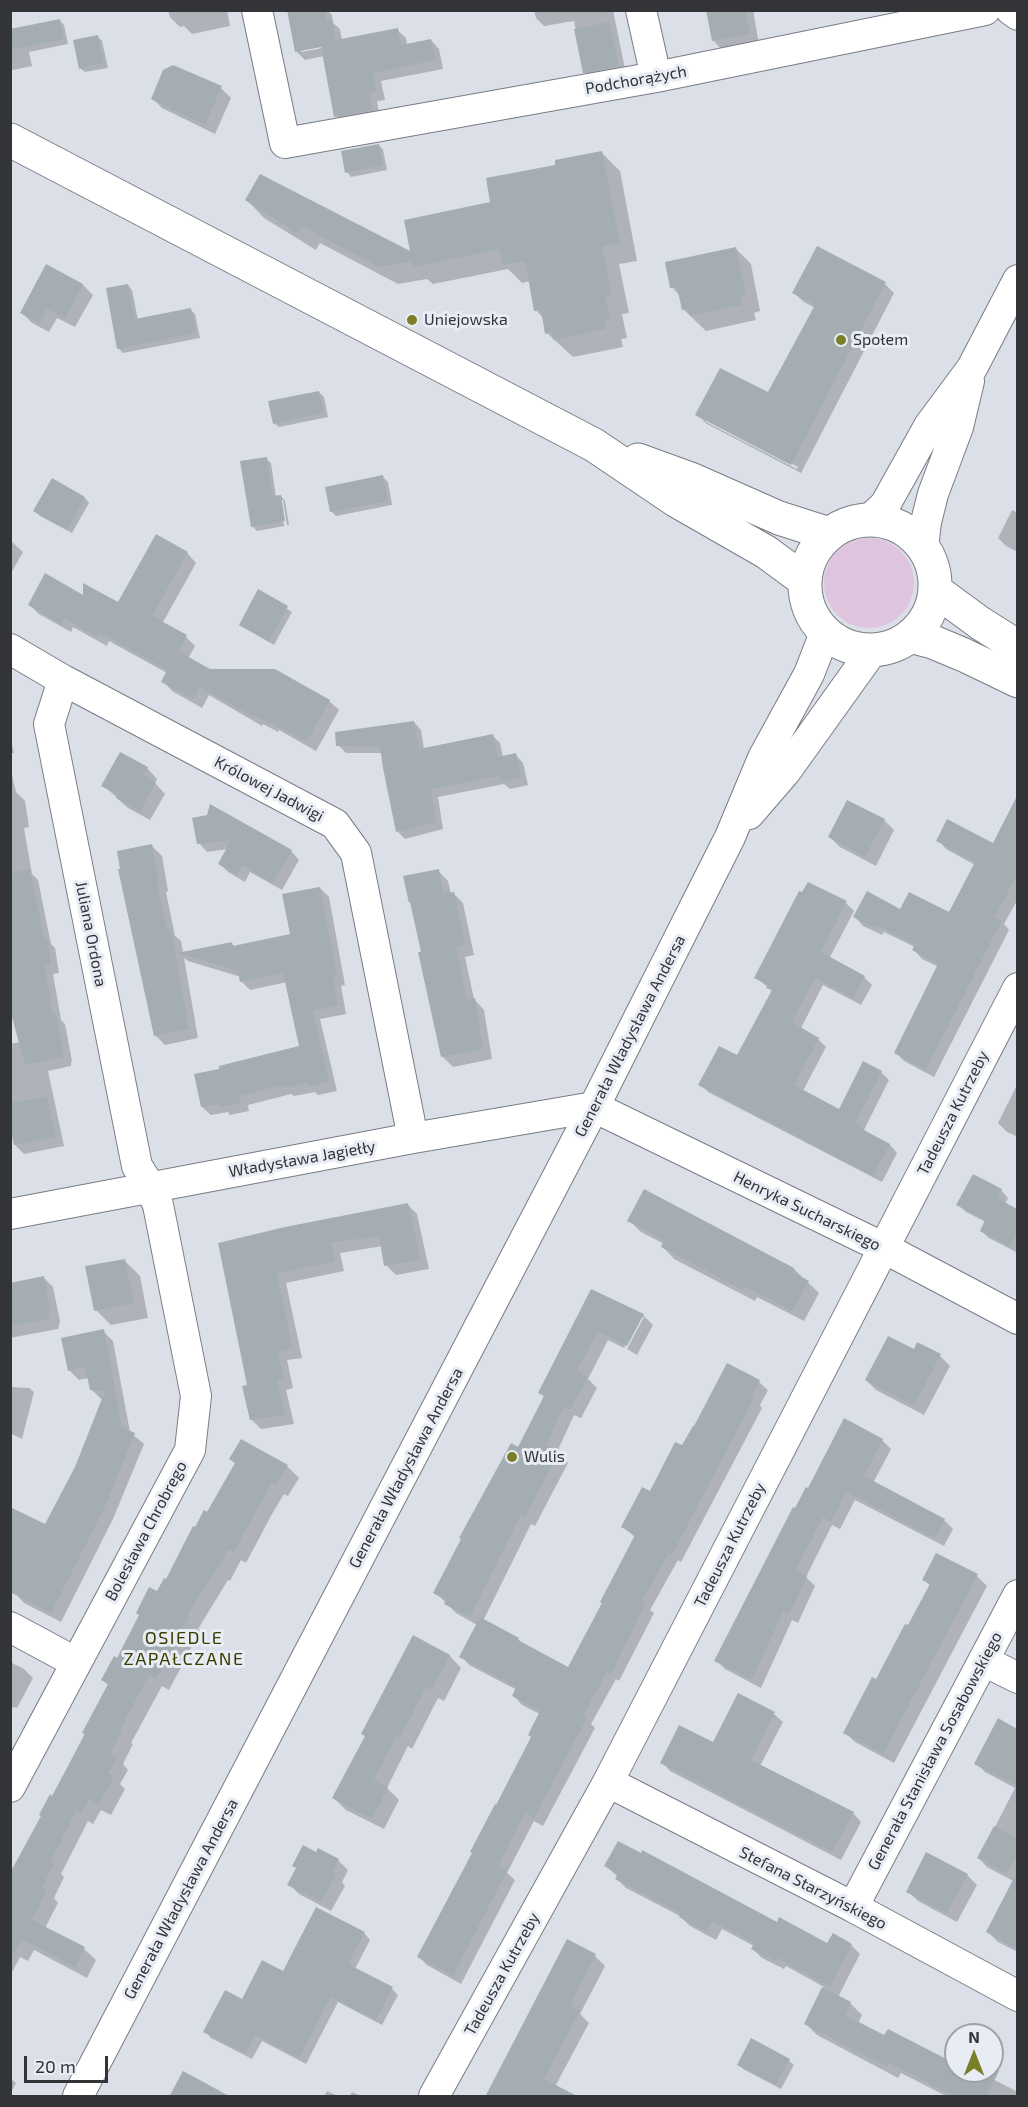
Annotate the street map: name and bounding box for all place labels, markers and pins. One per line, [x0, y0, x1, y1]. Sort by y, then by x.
place label: Uniejowska [424, 310, 508, 330]
marker: Uniejowska [405, 313, 419, 327]
place label: Społem [853, 330, 908, 350]
marker: Społem [834, 333, 848, 347]
place label: Wulis [524, 1447, 565, 1467]
marker: Wulis [505, 1450, 519, 1464]

